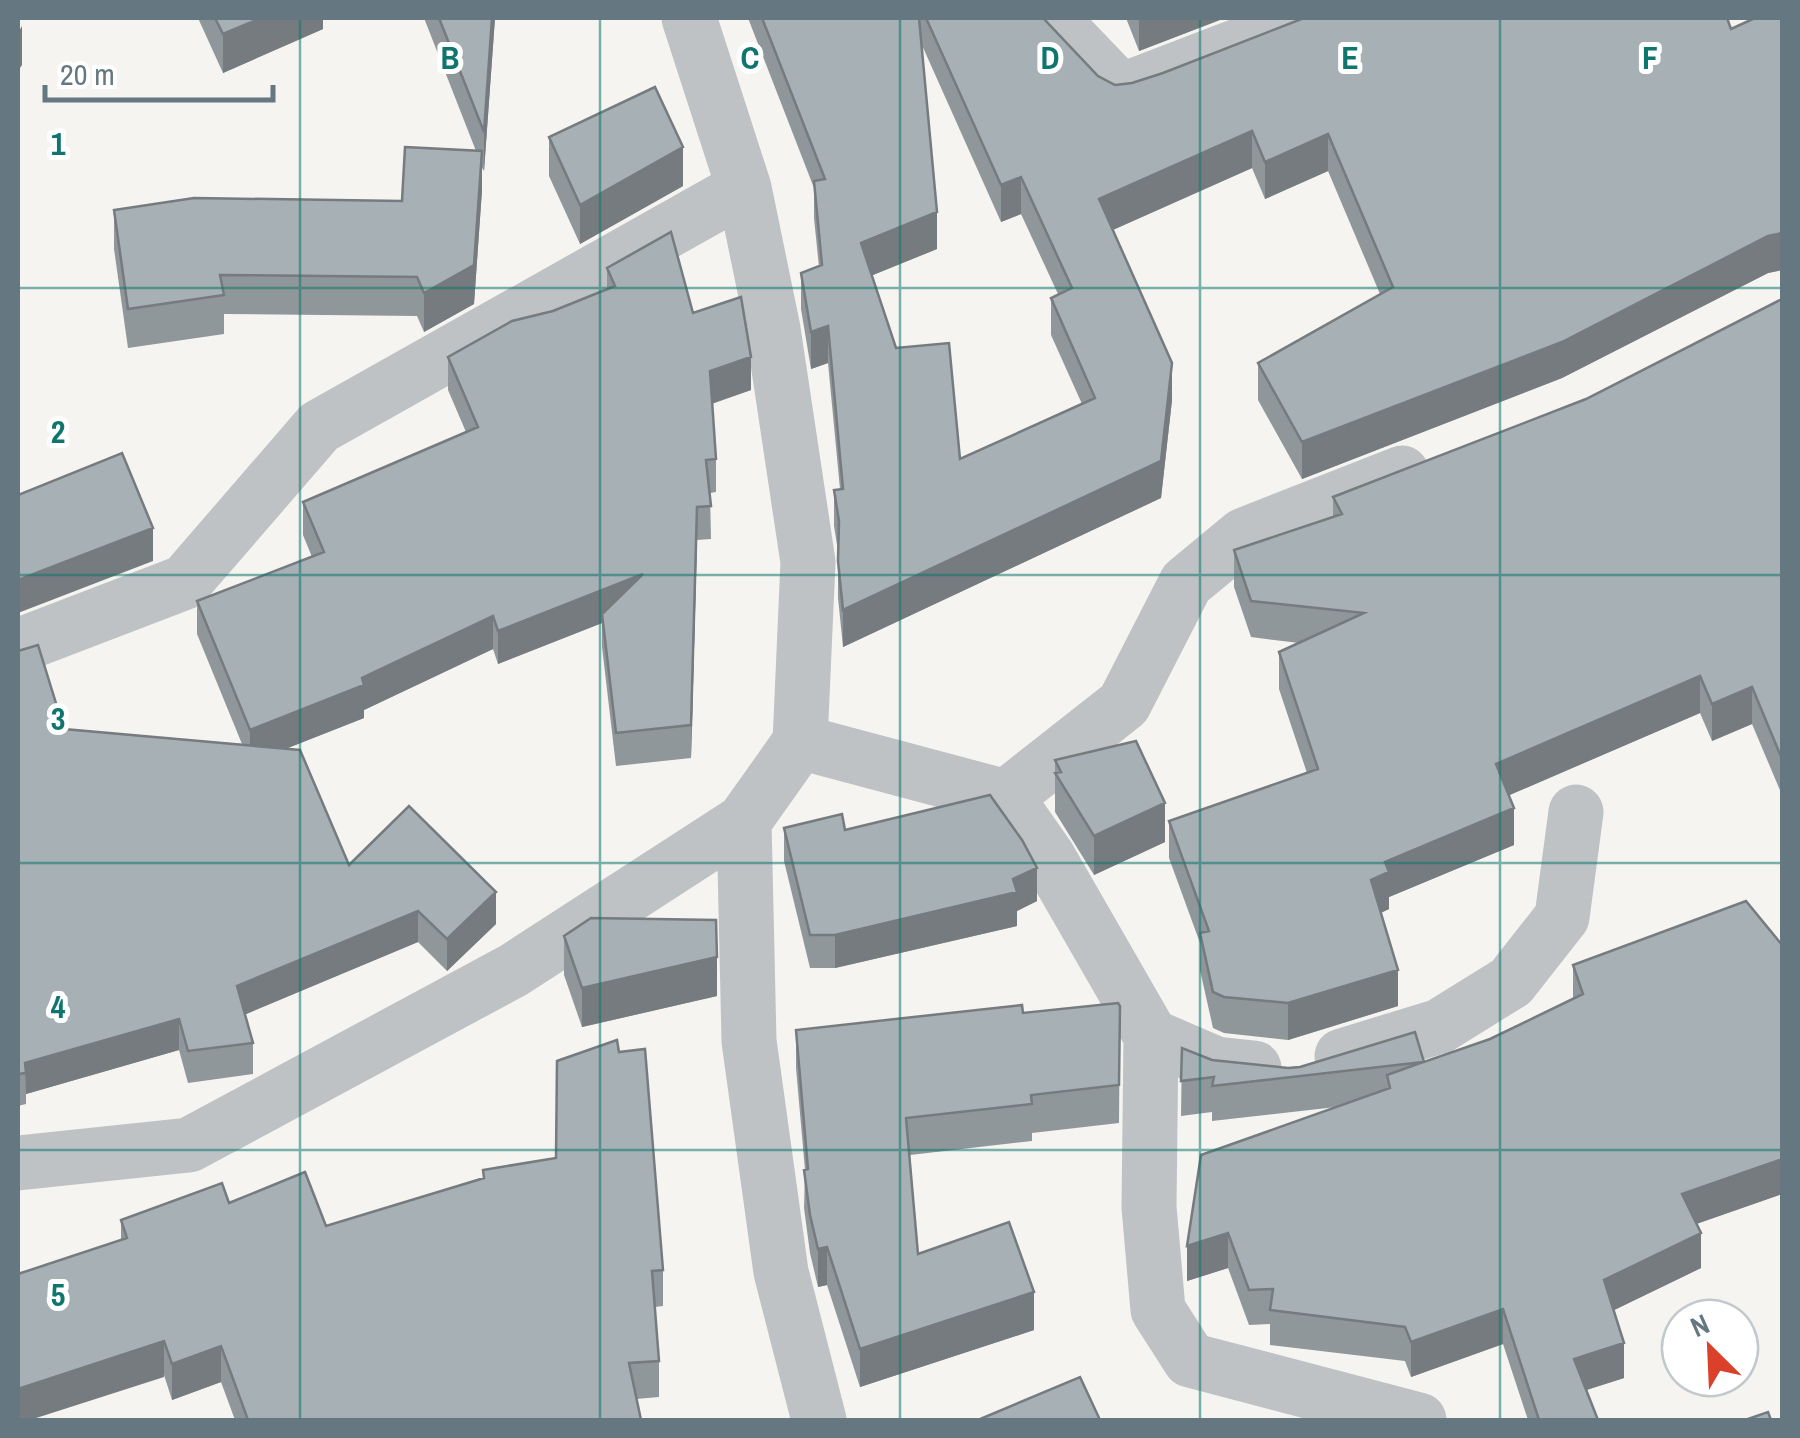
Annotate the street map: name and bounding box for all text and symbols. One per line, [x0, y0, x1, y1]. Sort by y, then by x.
text: B [441, 36, 459, 79]
text: C [741, 36, 759, 79]
text: D [1041, 36, 1059, 79]
text: E [1341, 36, 1359, 79]
text: F [1642, 36, 1658, 79]
scale bar [45, 40, 272, 102]
text: 20 m [60, 54, 115, 94]
text: 1 [51, 122, 66, 165]
text: 2 [51, 410, 65, 453]
text: 3 [51, 697, 65, 740]
text: 4 [51, 985, 66, 1028]
text: 5 [51, 1273, 65, 1316]
north arrow [1660, 1298, 1760, 1398]
text: N [1685, 1304, 1715, 1346]

